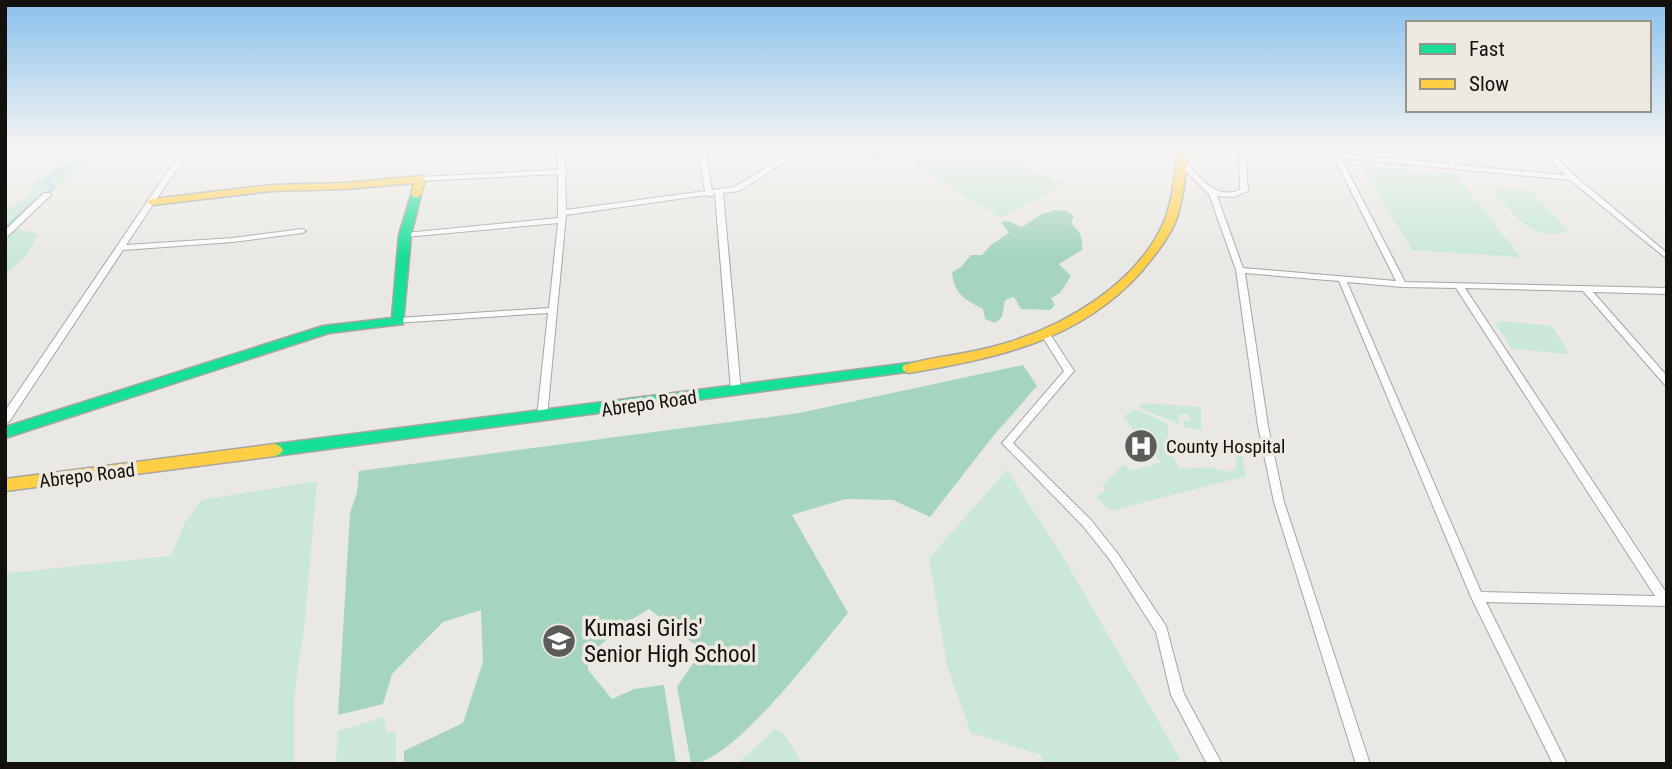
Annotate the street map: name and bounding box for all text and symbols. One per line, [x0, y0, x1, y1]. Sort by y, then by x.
legend [1406, 21, 1651, 112]
text: Fast [1469, 37, 1505, 61]
text: Slow [1469, 72, 1509, 96]
street label: Abrepo Road [600, 385, 698, 422]
hospital icon: County Hospital [1122, 427, 1160, 465]
place label: County Hospital [1166, 435, 1285, 458]
street label: Abrepo Road [38, 458, 136, 493]
place label: Kumasi Girls' Senior High School [584, 615, 756, 668]
school or university icon: Kumasi Girls' Senior High School [540, 622, 578, 660]

